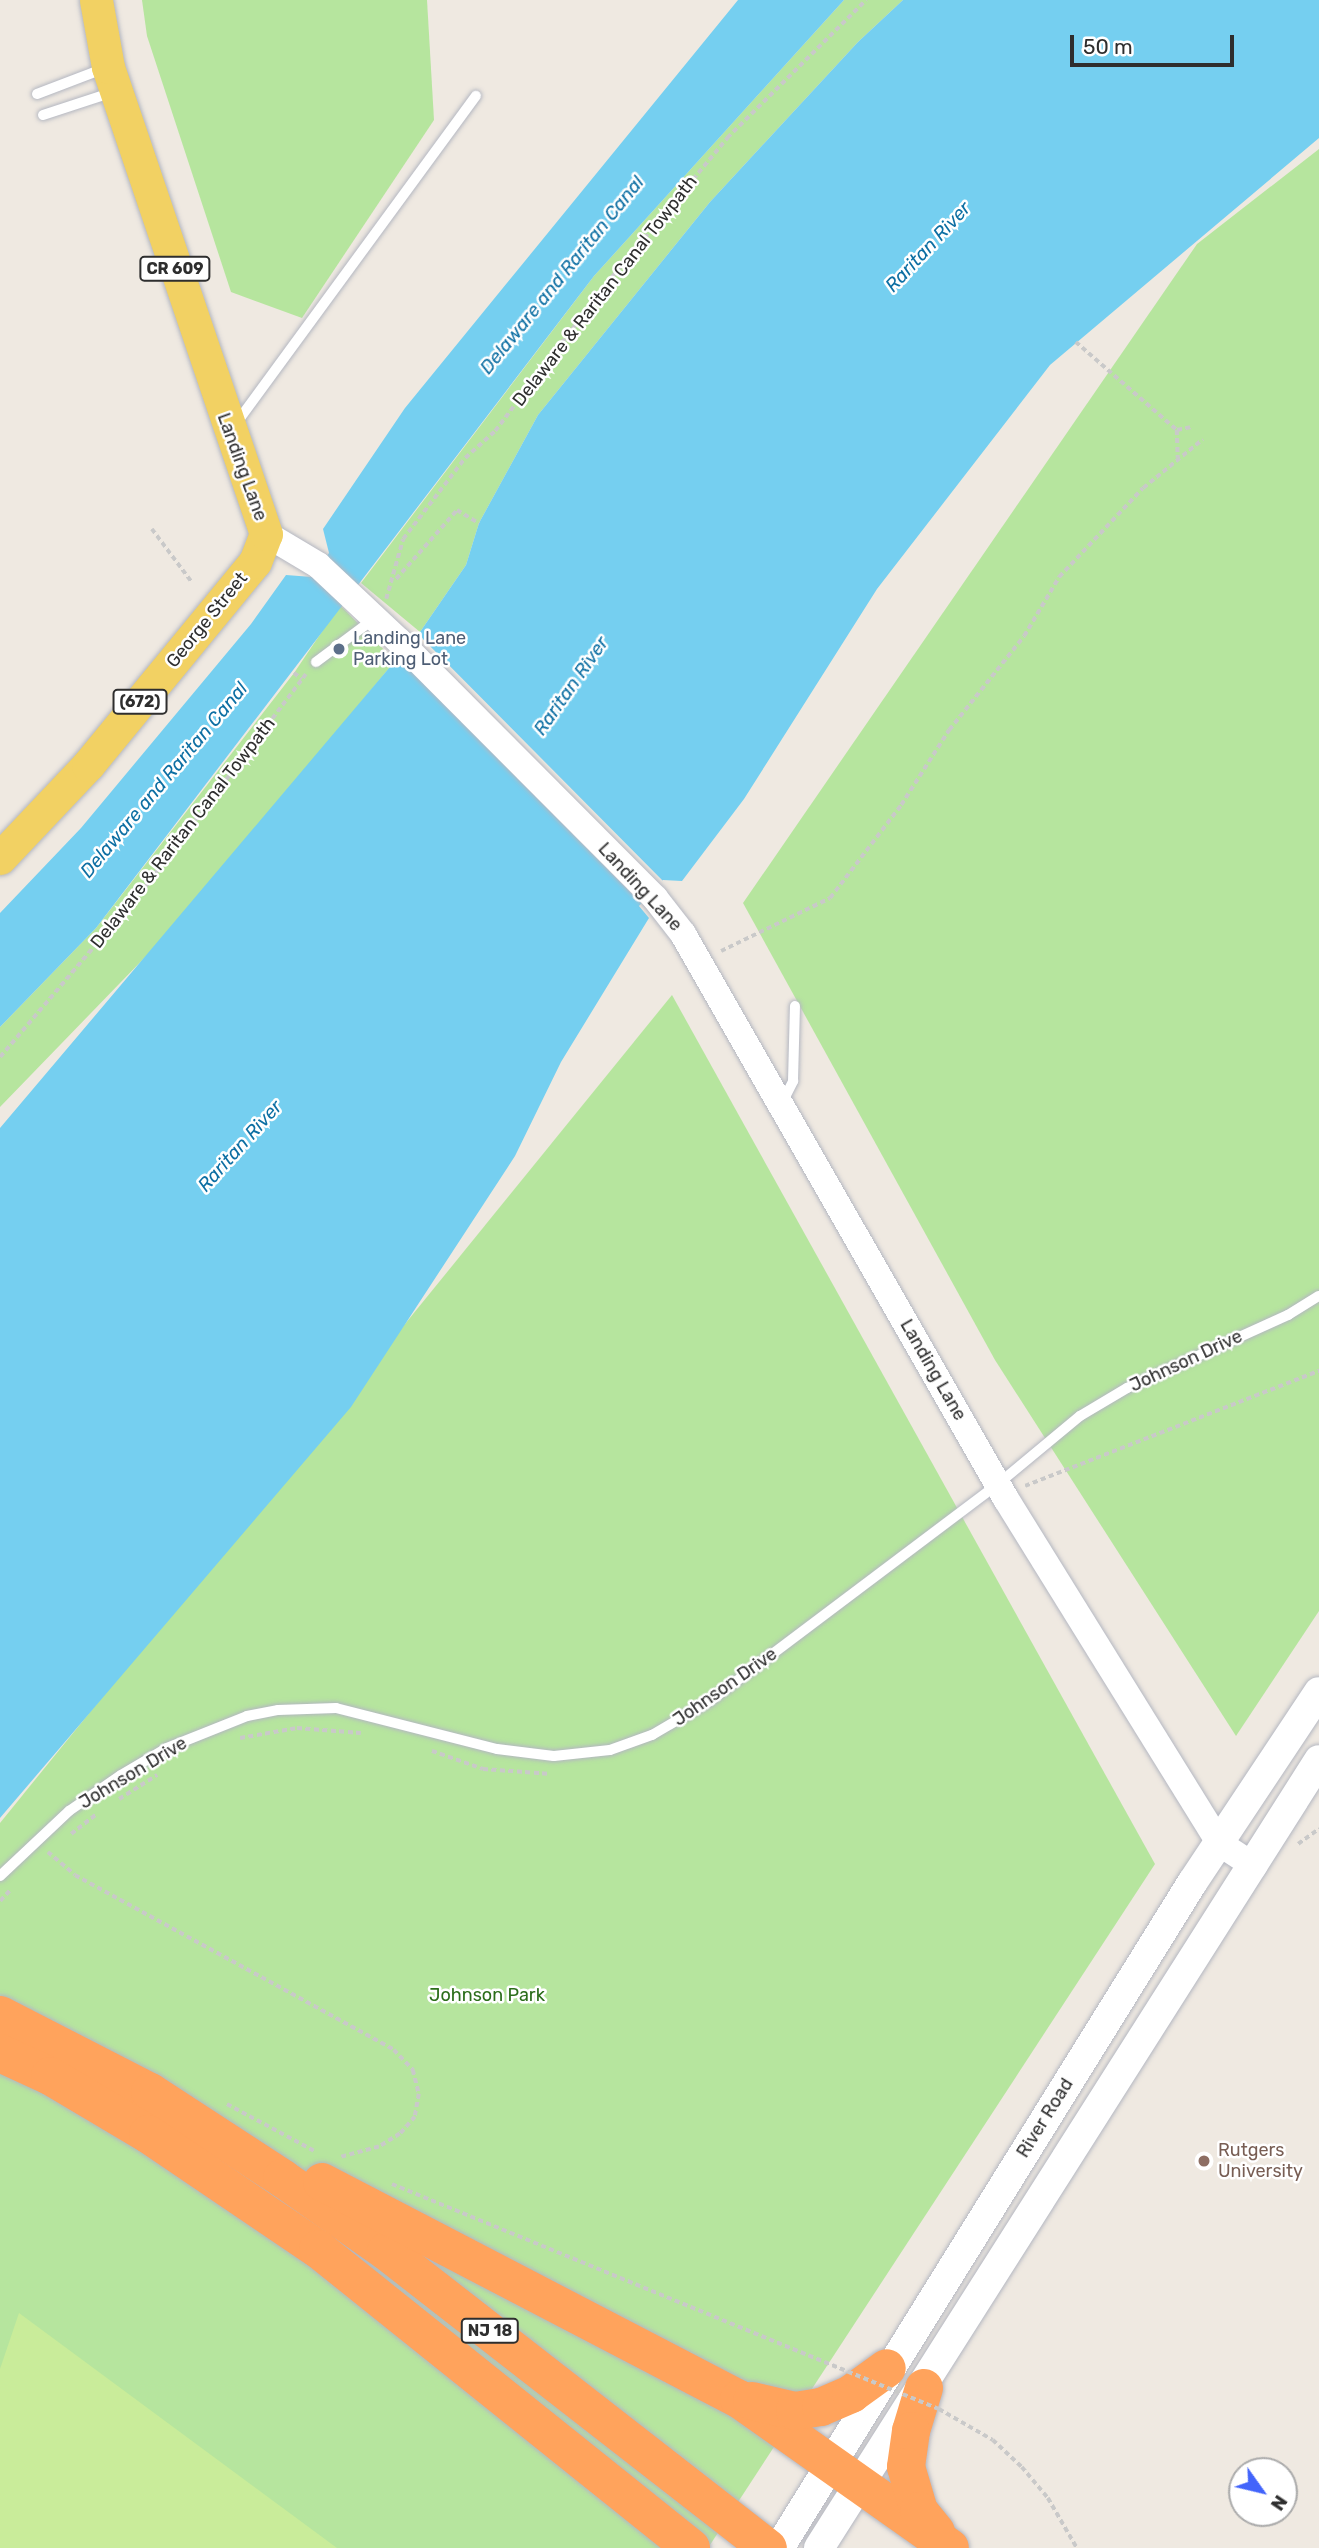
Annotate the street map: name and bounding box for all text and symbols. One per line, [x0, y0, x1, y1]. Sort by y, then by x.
scale bar [1074, 21, 1238, 65]
text: 50 m [1083, 34, 1133, 59]
water label: Delaware and Raritan Canal [475, 171, 649, 379]
street label: Delaware & Raritan Canal Towpath [508, 171, 702, 411]
water label: Raritan River [880, 197, 976, 297]
road number: CR 609 [138, 256, 212, 282]
street label: Landing Lane [212, 410, 272, 524]
street label: George Street [162, 568, 252, 672]
place label: Landing Lane Parking Lot [353, 628, 466, 670]
water label: Raritan River [529, 632, 613, 740]
marker: Landing Lane Parking Lot [331, 641, 347, 657]
water label: Delaware and Raritan Canal [76, 678, 252, 882]
road number: (672) [112, 690, 168, 715]
street label: Delaware & Raritan Canal Towpath [86, 713, 280, 953]
street label: Landing Lane [594, 838, 686, 936]
water label: Raritan River [193, 1096, 287, 1196]
street label: Landing Lane [895, 1316, 971, 1424]
street label: Johnson Drive [1126, 1325, 1246, 1397]
street label: Johnson Drive [669, 1643, 781, 1731]
street label: Johnson Drive [75, 1732, 191, 1814]
park label: Johnson Park [429, 1984, 545, 2006]
street label: River Road [1012, 2074, 1078, 2162]
place label: Rutgers University [1218, 2140, 1303, 2182]
marker: Rutgers University [1196, 2153, 1212, 2169]
road number: NJ 18 [460, 2318, 520, 2344]
north arrow [1228, 2457, 1298, 2527]
text: N [1266, 2491, 1293, 2515]

